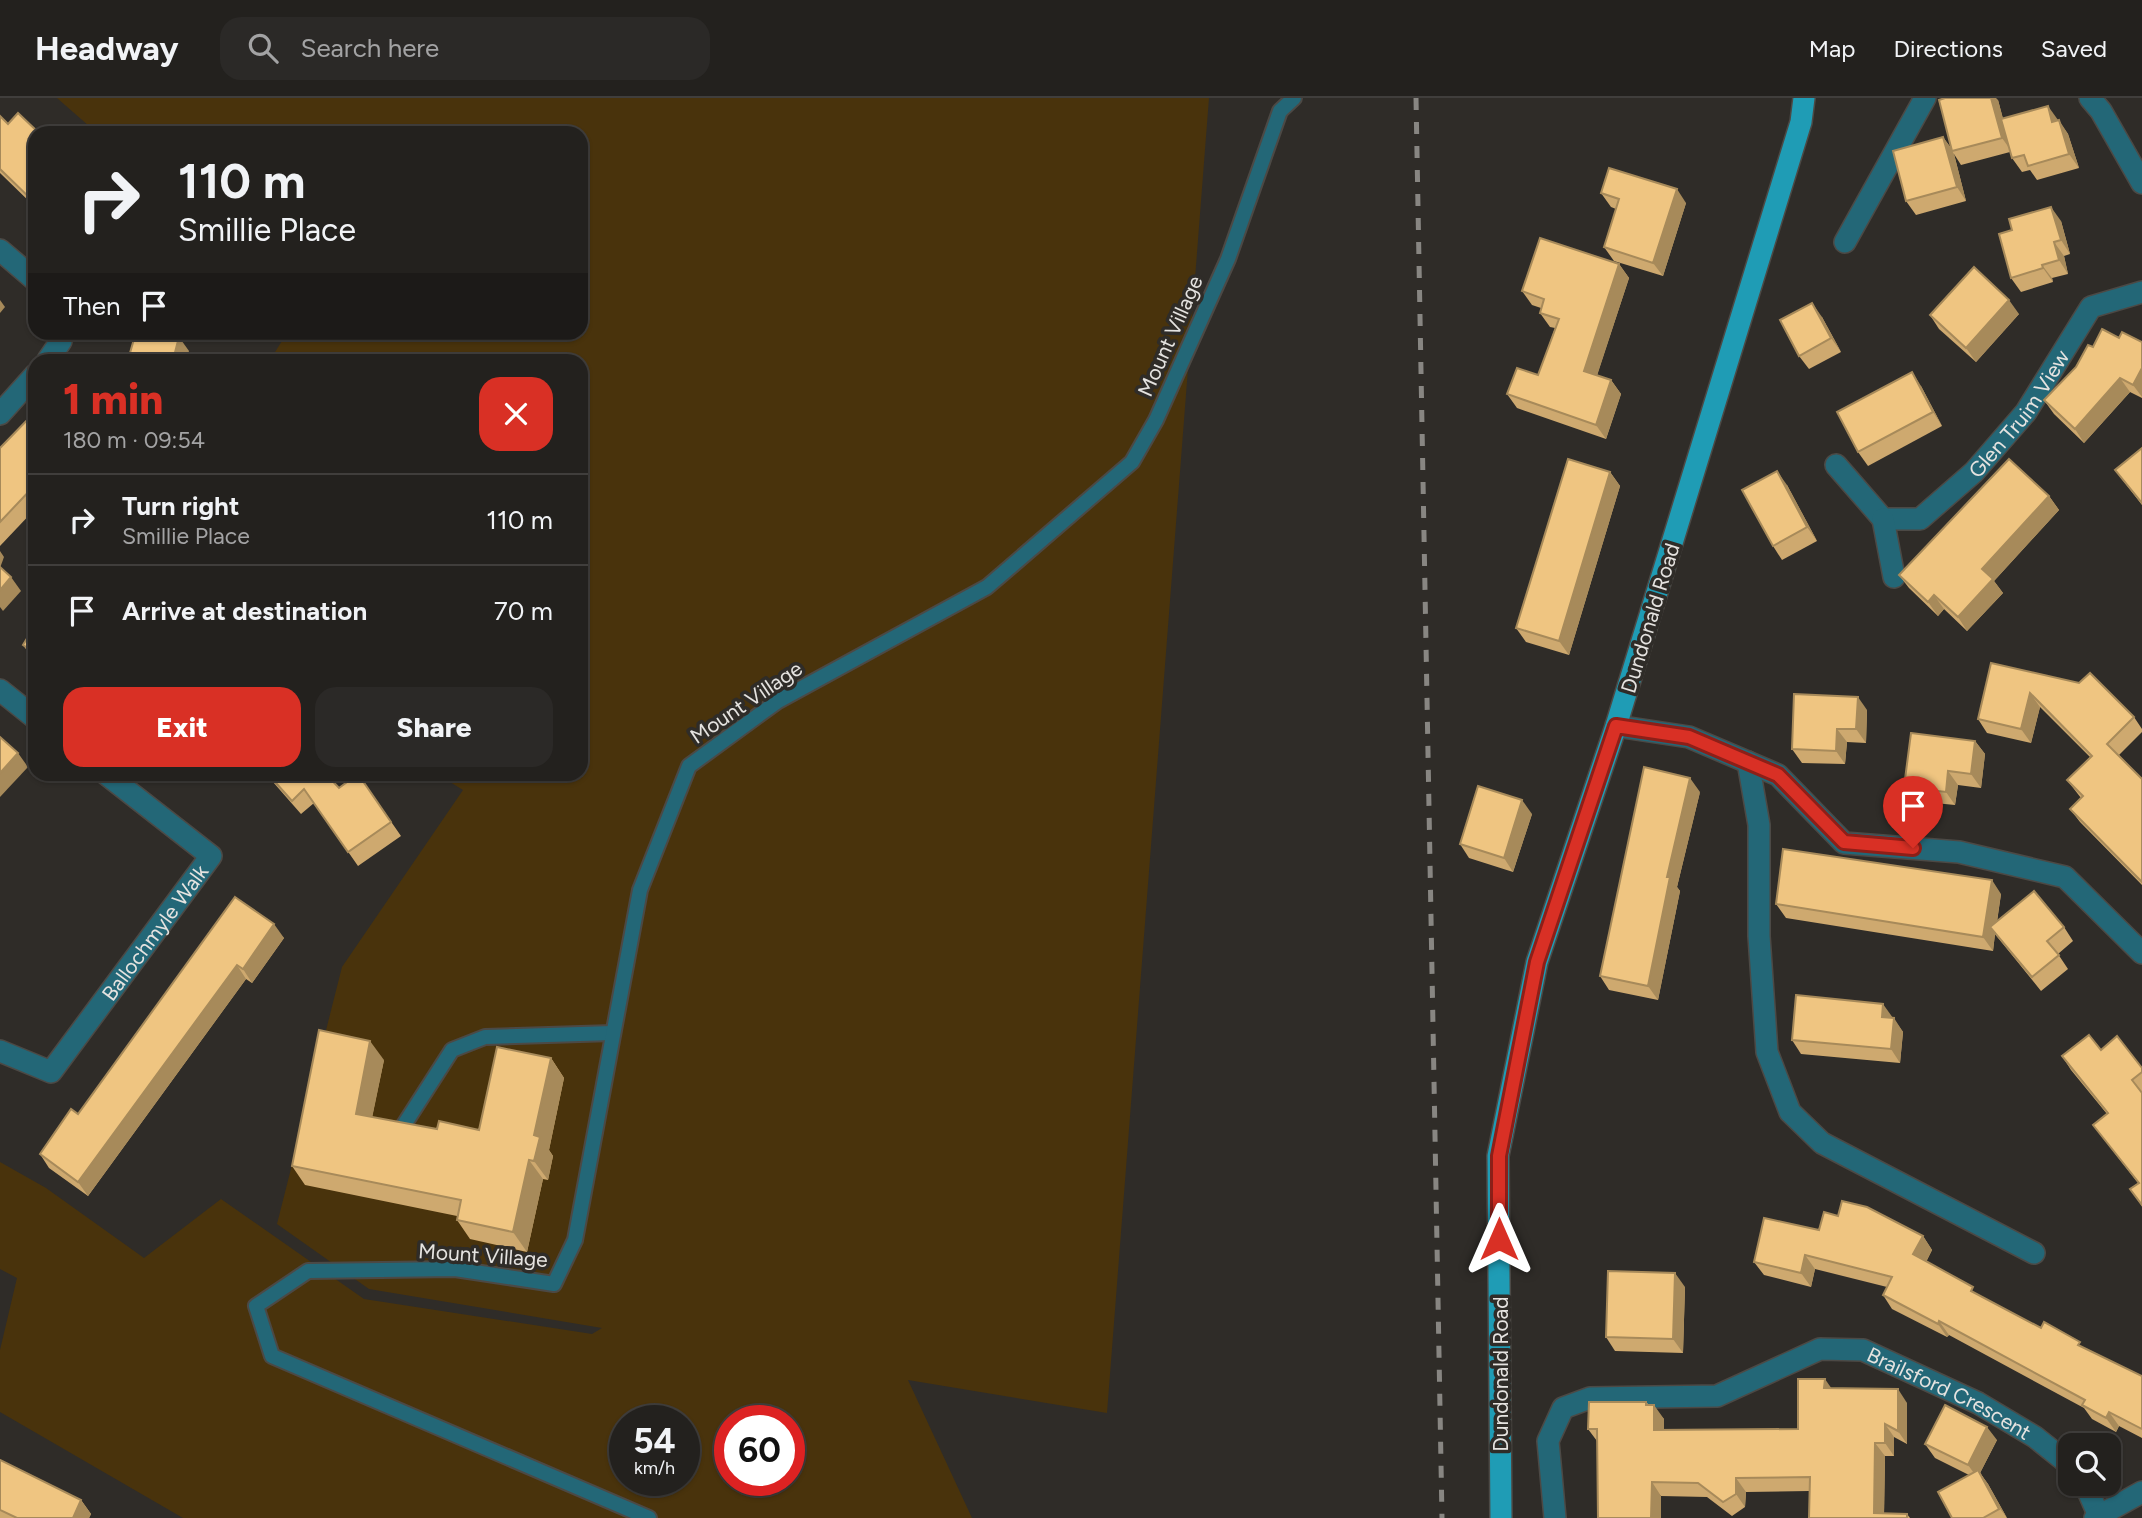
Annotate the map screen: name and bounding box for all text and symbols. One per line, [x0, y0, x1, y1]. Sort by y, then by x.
search box [220, 17, 710, 80]
text: Headway [35, 29, 178, 68]
icon: search [244, 29, 282, 67]
text: Search here [300, 32, 439, 64]
text: Map [1809, 34, 1855, 63]
text: Directions [1893, 34, 2003, 63]
text: Saved [2041, 34, 2107, 63]
text: 110 m [178, 151, 306, 210]
icon: right [63, 154, 154, 245]
text: Smillie Place [178, 211, 356, 249]
street label: Mount Village [1132, 272, 1208, 400]
icon: arrive [135, 287, 173, 325]
text: Then [63, 290, 121, 322]
street label: Glen Truim View [1963, 344, 2074, 482]
text: 1 min [63, 374, 163, 425]
button: close [479, 377, 553, 451]
text: 180 m · 09:54 [63, 426, 205, 454]
text: Turn right [122, 490, 239, 522]
icon: right [63, 501, 101, 539]
text: 110 m [486, 504, 553, 536]
text: Smillie Place [122, 522, 250, 550]
street label: Dundonald Road [1615, 540, 1685, 696]
icon: arrive [63, 592, 101, 630]
text: Arrive at destination [122, 595, 367, 627]
text: 70 m [494, 595, 553, 627]
street label: Mount Village [685, 655, 807, 749]
button: Exit [63, 687, 301, 767]
button: Share [315, 687, 553, 767]
pin [1883, 776, 1943, 848]
icon: arrive [1894, 787, 1932, 825]
street label: Ballochmyle Walk [96, 859, 214, 1005]
position arrow [1462, 1202, 1536, 1276]
street label: Mount Village [417, 1238, 549, 1272]
street label: Dundonald Road [1488, 1296, 1513, 1452]
street label: Brailsford Crescent [1863, 1341, 2036, 1445]
speed limit sign: 60 [714, 1405, 805, 1496]
text: 54 [633, 1420, 676, 1462]
map controls [2058, 1433, 2121, 1496]
button: search [2058, 1433, 2121, 1496]
text: km/h [634, 1457, 675, 1479]

